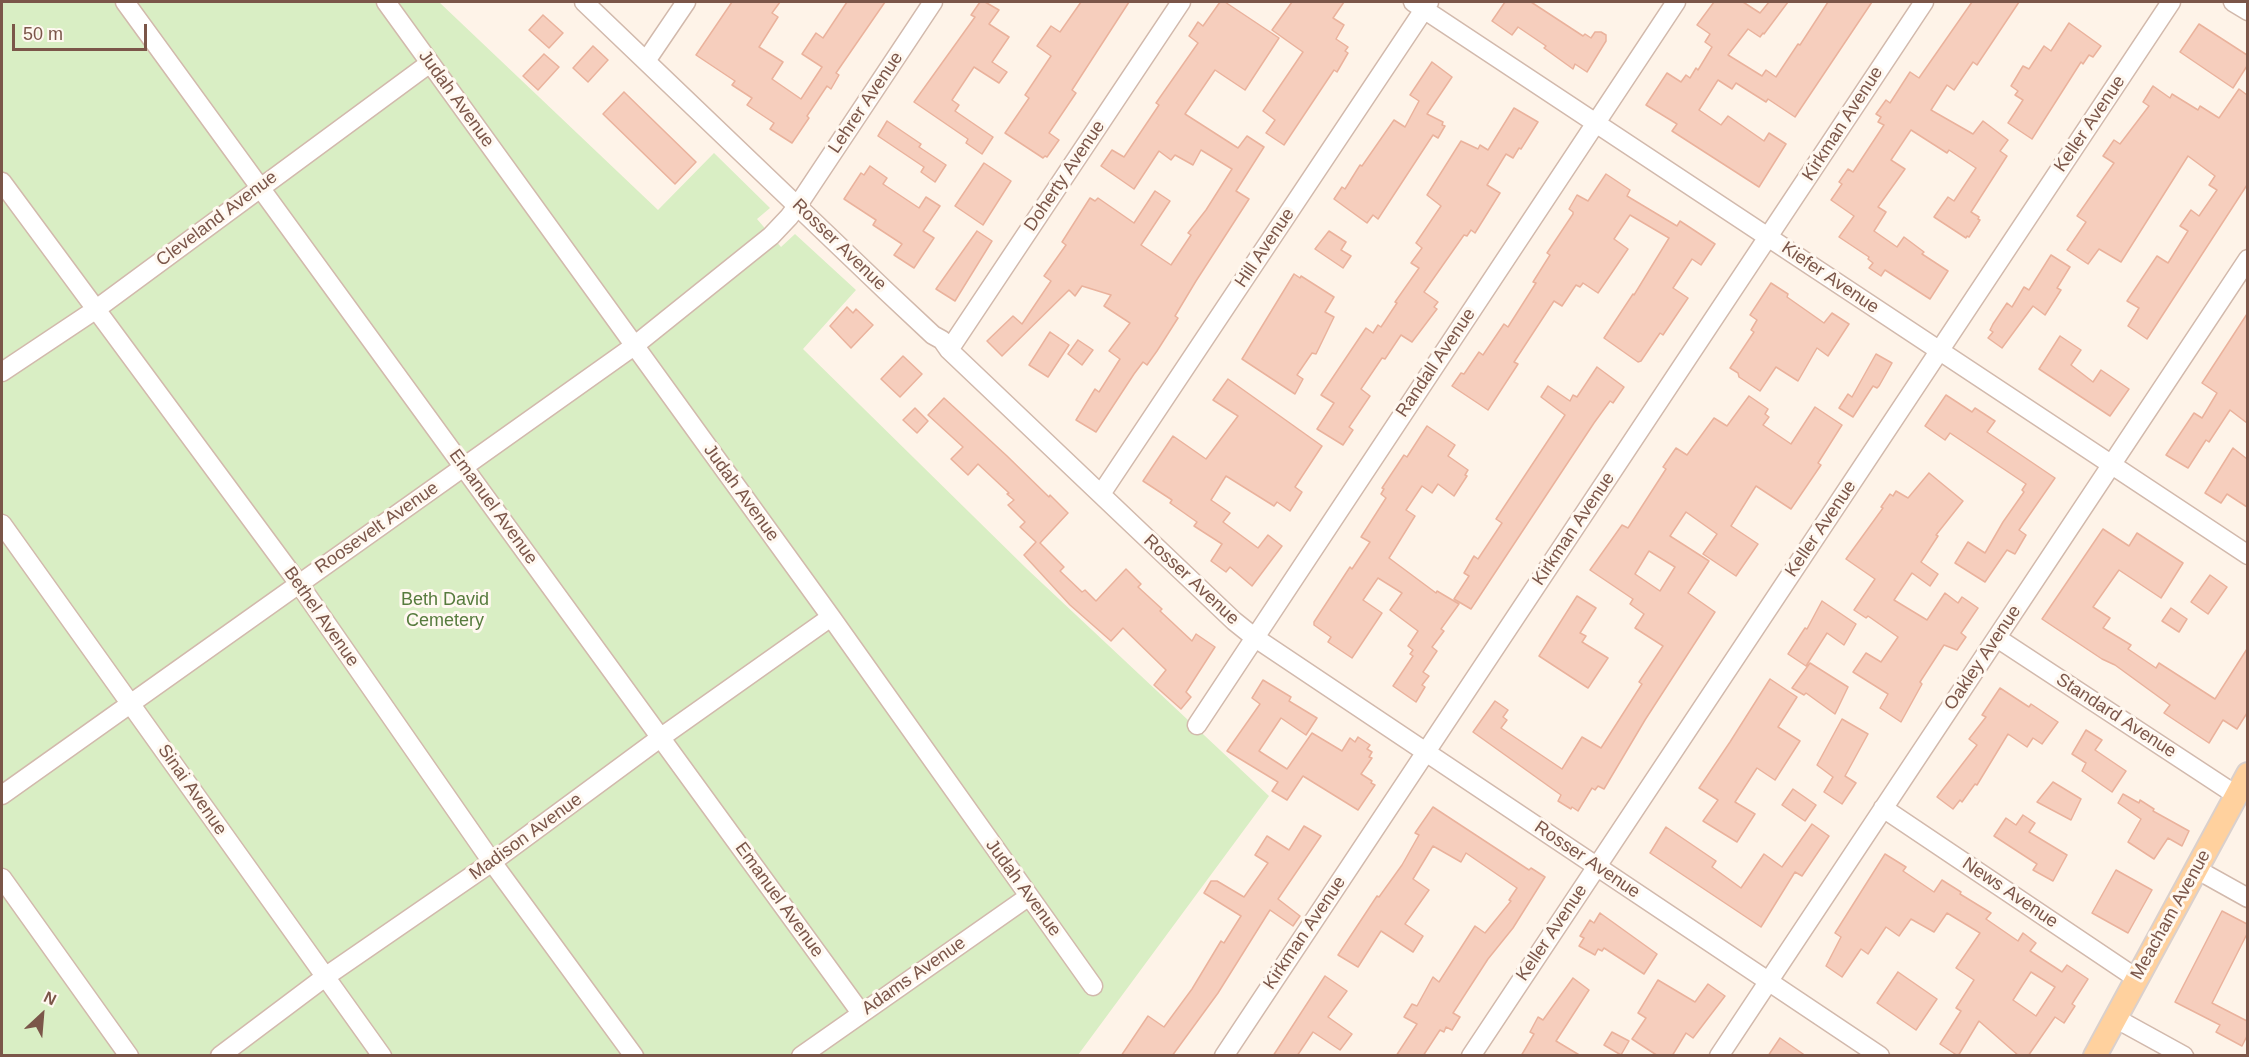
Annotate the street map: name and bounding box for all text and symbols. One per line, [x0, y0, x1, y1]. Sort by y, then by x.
scale bar [15, 12, 150, 50]
text: 50 m [23, 24, 63, 44]
street label: Judah Avenue [414, 46, 498, 152]
street label: Lehrer Avenue [824, 48, 908, 158]
street label: Kirkman Avenue [1798, 63, 1888, 185]
street label: Keller Avenue [2050, 72, 2130, 176]
street label: Doherty Avenue [1020, 117, 1110, 235]
street label: Cleveland Avenue [152, 167, 282, 271]
street label: Rosser Avenue [787, 195, 891, 295]
street label: Hill Avenue [1231, 204, 1299, 292]
street label: Kiefer Avenue [1777, 238, 1883, 318]
street label: Randall Avenue [1392, 304, 1480, 422]
street label: Judah Avenue [699, 440, 783, 546]
street label: Emanuel Avenue [444, 445, 542, 569]
street label: Kirkman Avenue [1528, 468, 1620, 590]
street label: Roosevelt Avenue [311, 477, 443, 579]
street label: Keller Avenue [1781, 477, 1861, 581]
street label: Rosser Avenue [1139, 530, 1243, 630]
street label: Bethel Avenue [279, 563, 363, 671]
park label: Beth David Cemetery [401, 589, 489, 632]
street label: Oakley Avenue [1940, 601, 2026, 715]
street label: Standard Avenue [2052, 669, 2180, 763]
street label: Sinai Avenue [153, 740, 231, 840]
street label: Madison Avenue [466, 789, 586, 885]
street label: Rosser Avenue [1530, 817, 1644, 903]
street label: Judah Avenue [981, 835, 1065, 941]
street label: Emanuel Avenue [730, 838, 828, 962]
street label: Meacham Avenue [2126, 846, 2216, 984]
street label: News Avenue [1958, 853, 2062, 933]
street label: Kirkman Avenue [1259, 872, 1351, 994]
street label: Keller Avenue [1512, 881, 1592, 985]
street label: Adams Avenue [858, 932, 970, 1020]
north arrow [12, 985, 72, 1045]
text: N [41, 988, 59, 1009]

